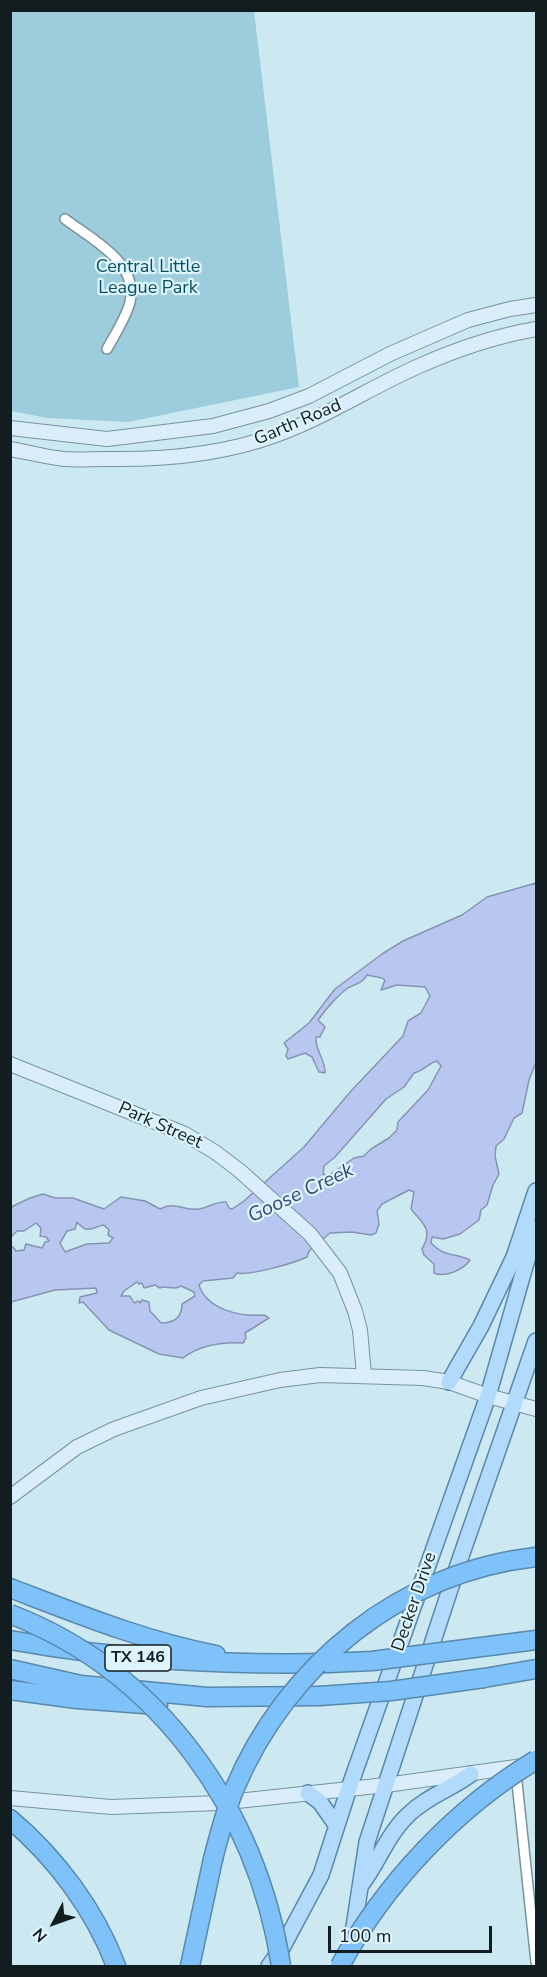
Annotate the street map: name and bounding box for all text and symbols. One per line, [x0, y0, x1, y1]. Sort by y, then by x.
park label: Central Little League Park [96, 257, 200, 300]
street label: Garth Road [251, 395, 345, 451]
street label: Park Street [115, 1098, 205, 1154]
water label: Goose Creek [244, 1159, 358, 1229]
street label: Decker Drive [388, 1550, 442, 1654]
road number: TX 146 [105, 1645, 171, 1671]
north arrow [24, 1893, 84, 1953]
scale bar [331, 1914, 494, 1952]
text: N [28, 1923, 53, 1947]
text: 100 m [339, 1924, 391, 1948]

